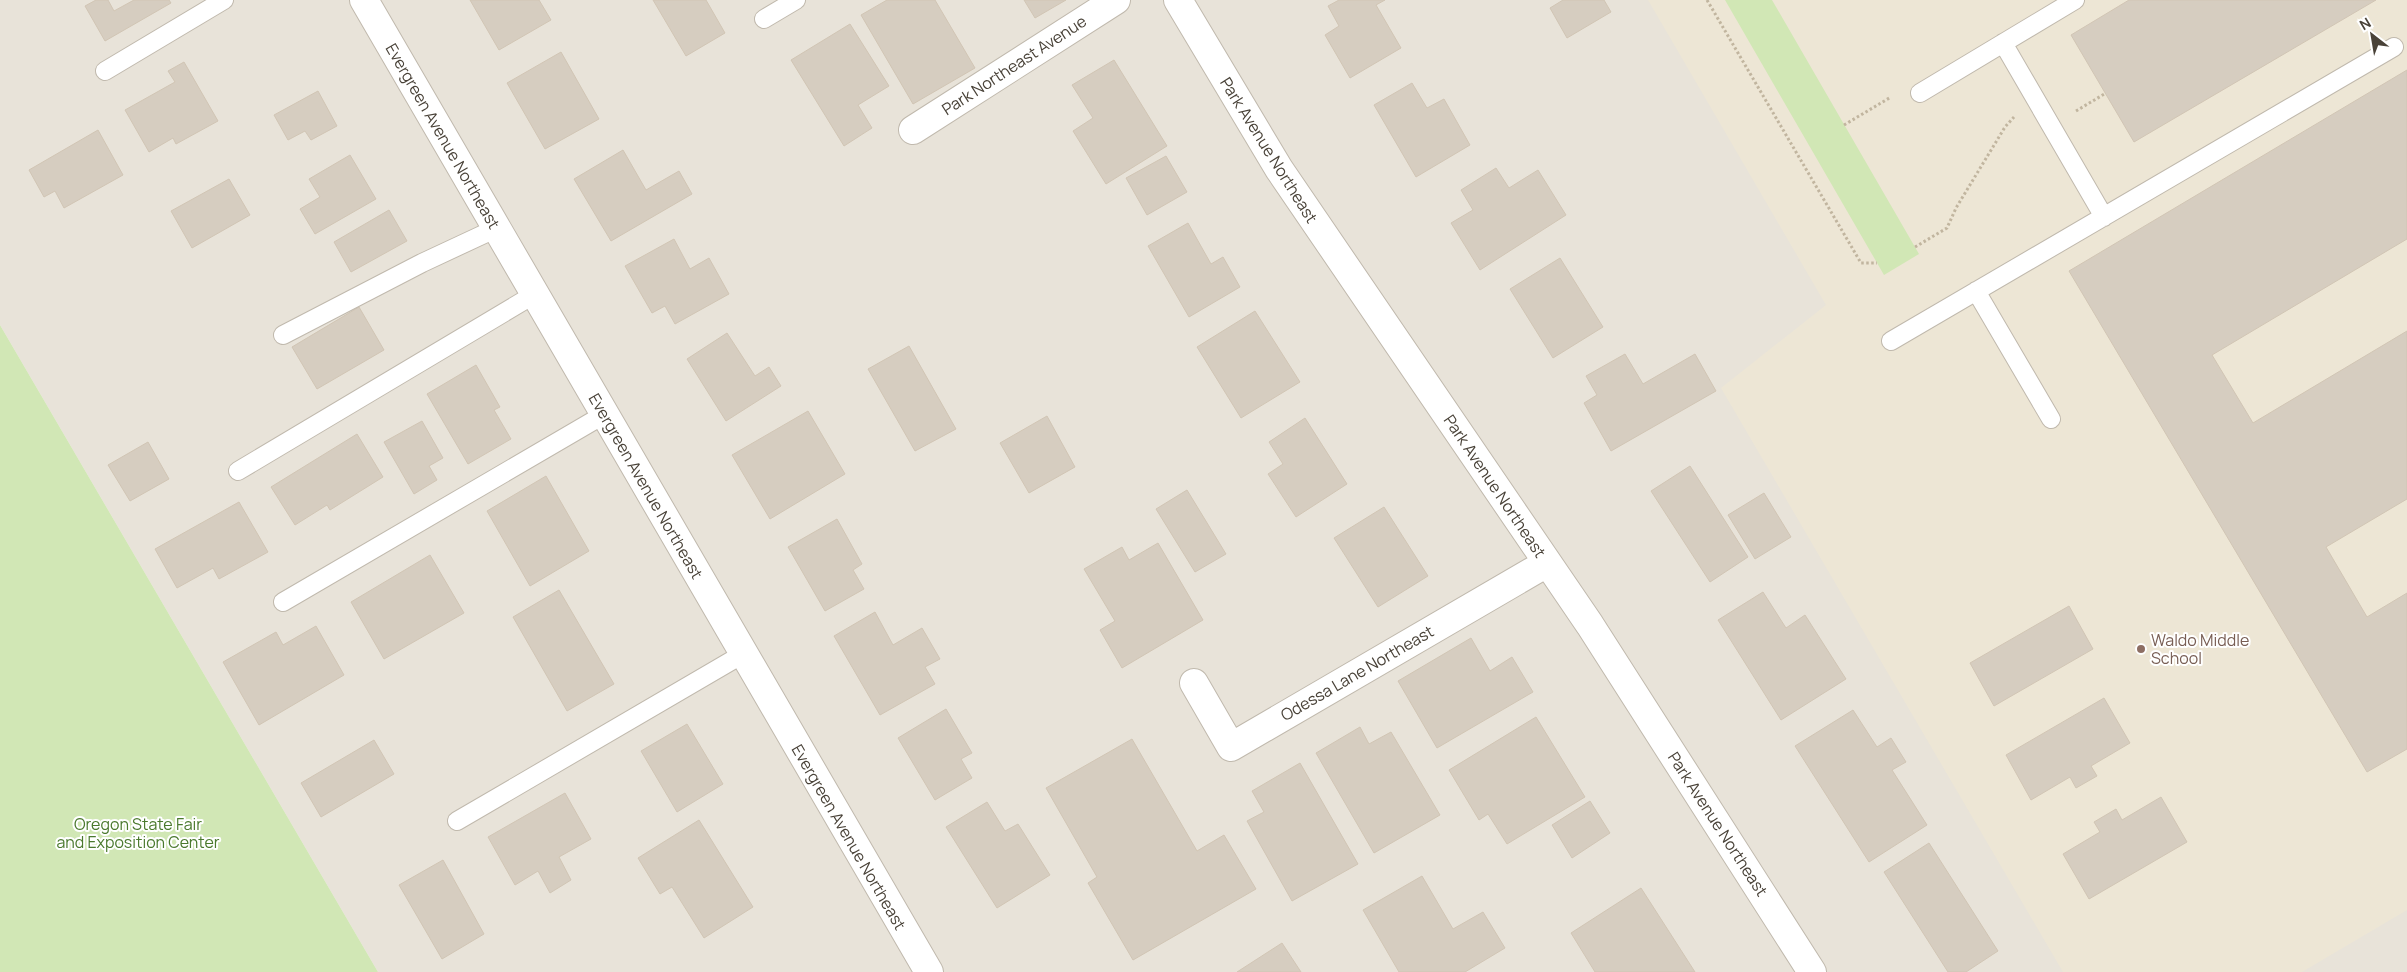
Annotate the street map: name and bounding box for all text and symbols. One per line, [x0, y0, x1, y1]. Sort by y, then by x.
street label: Park Northeast Avenue [938, 10, 1090, 120]
north arrow [2347, 10, 2397, 60]
text: N [2356, 13, 2374, 34]
street label: Evergreen Avenue Northeast [381, 39, 505, 233]
street label: Park Avenue Northeast [1215, 73, 1323, 227]
street label: Evergreen Avenue Northeast [584, 389, 708, 583]
street label: Park Avenue Northeast [1439, 410, 1551, 562]
street label: Odessa Lane Northeast [1276, 620, 1438, 726]
place label: Waldo Middle School [2151, 629, 2249, 669]
marker: Waldo Middle School [2135, 643, 2147, 655]
street label: Evergreen Avenue Northeast [787, 740, 911, 934]
street label: Park Avenue Northeast [1663, 748, 1773, 900]
park label: Oregon State Fair and Exposition Center [56, 813, 220, 853]

